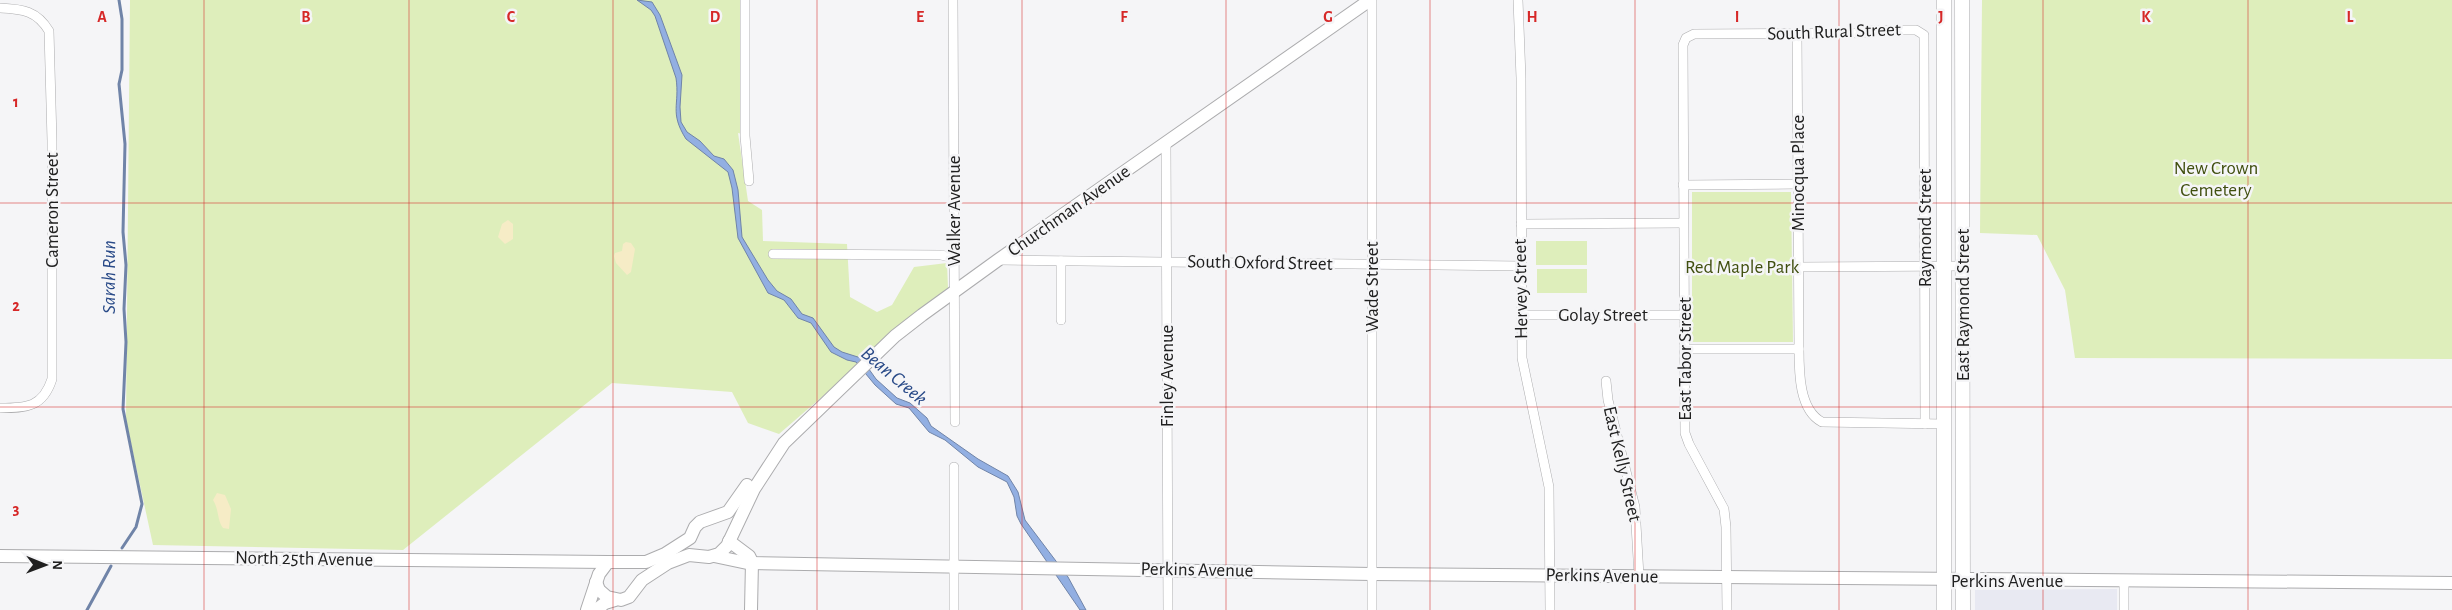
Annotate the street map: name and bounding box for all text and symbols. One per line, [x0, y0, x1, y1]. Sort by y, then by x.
text: A [97, 9, 107, 25]
text: B [301, 9, 311, 25]
text: C [507, 9, 516, 25]
text: D [710, 9, 721, 25]
text: E [916, 9, 924, 25]
text: F [1120, 9, 1128, 25]
text: G [1323, 9, 1333, 25]
text: H [1526, 9, 1538, 25]
text: I [1735, 9, 1739, 25]
text: J [1938, 9, 1944, 25]
text: K [2141, 9, 2151, 25]
text: L [2347, 9, 2354, 25]
street label: South Rural Street [1767, 20, 1901, 44]
text: 1 [13, 94, 19, 110]
street label: Minocqua Place [1789, 115, 1808, 231]
street label: Cameron Street [43, 152, 62, 268]
street label: Walker Avenue [945, 155, 964, 267]
park label: New Crown Cemetery [2174, 159, 2258, 200]
street label: Churchman Avenue [1004, 162, 1134, 260]
street label: Raymond Street [1916, 169, 1935, 287]
street label: East Raymond Street [1954, 229, 1973, 381]
street label: Hervey Street [1511, 239, 1531, 339]
water label: Sarah Run [99, 240, 119, 314]
street label: Wade Street [1363, 241, 1382, 333]
street label: South Oxford Street [1187, 252, 1333, 274]
park label: Red Maple Park [1685, 258, 1799, 277]
street label: East Tabor Street [1676, 297, 1695, 421]
text: 2 [12, 298, 20, 314]
street label: Golay Street [1558, 306, 1648, 325]
street label: Finley Avenue [1158, 325, 1177, 427]
water label: Bean Creek [857, 343, 931, 409]
street label: East Kelly Street [1599, 404, 1645, 524]
text: 3 [13, 501, 20, 517]
north arrow [20, 540, 70, 590]
street label: North 25th Avenue [235, 548, 373, 570]
text: N [50, 560, 64, 570]
street label: Perkins Avenue [1141, 560, 1253, 580]
street label: Perkins Avenue [1546, 566, 1658, 586]
street label: Perkins Avenue [1951, 572, 2063, 591]

